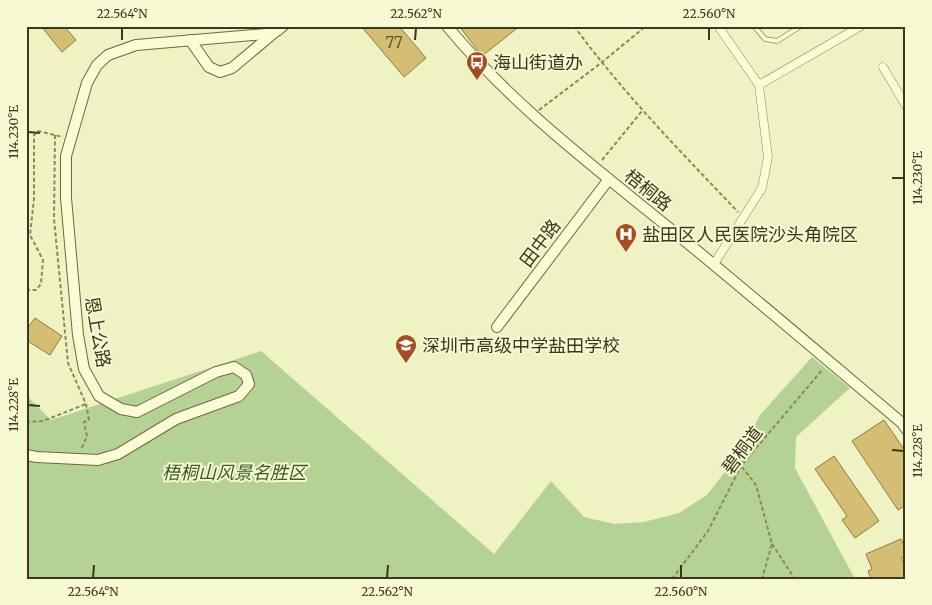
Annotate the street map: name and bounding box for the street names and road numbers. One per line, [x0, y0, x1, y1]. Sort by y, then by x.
street label: 梧桐路 [620, 164, 676, 216]
street label: 田中路 [515, 215, 565, 271]
street label: 恩上公路 [80, 295, 116, 369]
street label: 碧桐道 [717, 422, 767, 478]

